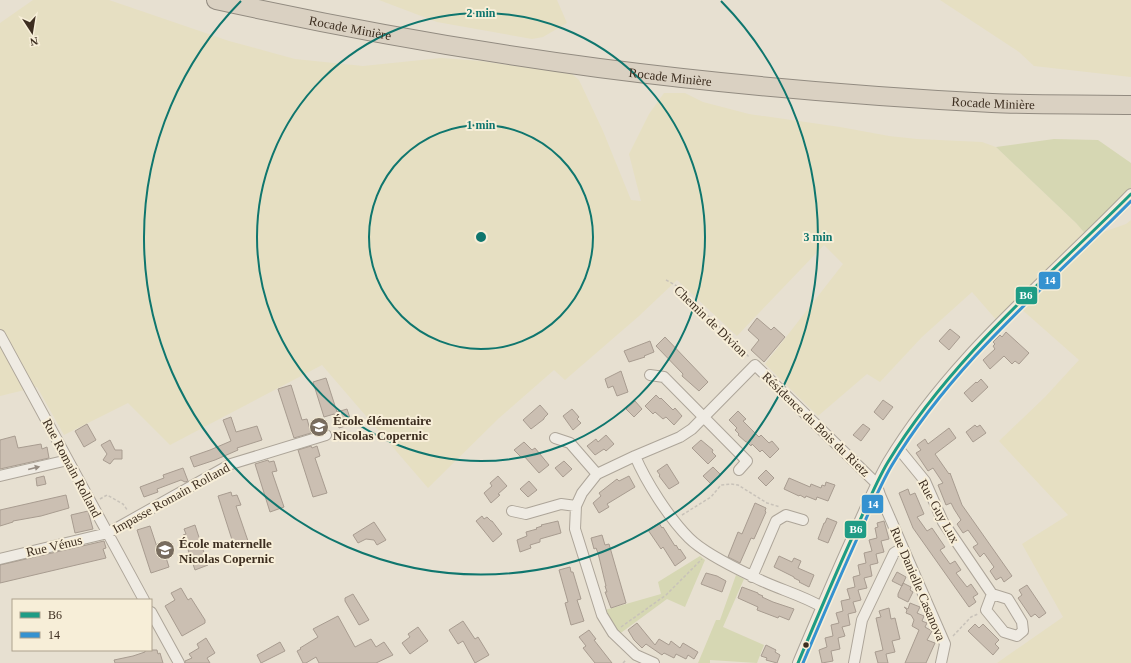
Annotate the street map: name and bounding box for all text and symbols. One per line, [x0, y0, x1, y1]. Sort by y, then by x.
text: 2 min [466, 6, 496, 20]
north arrow [12, 12, 52, 52]
street label: Rocade Minière [308, 12, 393, 43]
text: N [29, 35, 39, 48]
street label: Rocade Minière [628, 64, 713, 89]
street label: Rocade Minière [951, 93, 1035, 112]
text: 1 min [466, 118, 496, 132]
centre of rings [474, 230, 488, 244]
text: 3 min [803, 230, 833, 244]
line badge: 14 [1038, 271, 1061, 290]
text: 14 [1045, 274, 1056, 286]
street label: Chemin de Divion [671, 282, 751, 360]
line badge: B6 [1015, 286, 1038, 305]
text: B6 [1020, 289, 1033, 301]
street label: Résidence du Bois du Rietz [759, 369, 873, 479]
place label: École élémentaire Nicolas Copernic [333, 413, 432, 443]
street label: Rue Romain Rolland [40, 416, 105, 520]
school or university icon: École élémentaire Nicolas Copernic [308, 416, 330, 438]
street label: Impasse Romain Rolland [110, 459, 233, 536]
one-way arrow [28, 465, 40, 471]
street label: Rue Guy Lux [915, 476, 963, 546]
line badge: 14 [861, 494, 884, 514]
text: 14 [868, 498, 879, 510]
line badge: B6 [844, 520, 867, 539]
text: B6 [850, 523, 863, 535]
street label: Rue Danielle Casanova [887, 525, 949, 643]
street label: Rue Vénus [24, 532, 84, 560]
place label: École maternelle Nicolas Copernic [179, 536, 274, 566]
school or university icon: École maternelle Nicolas Copernic [154, 539, 176, 561]
legend [12, 599, 152, 651]
text: B6 [48, 608, 62, 622]
text: 14 [48, 628, 60, 642]
unlabelled marker [801, 640, 811, 650]

